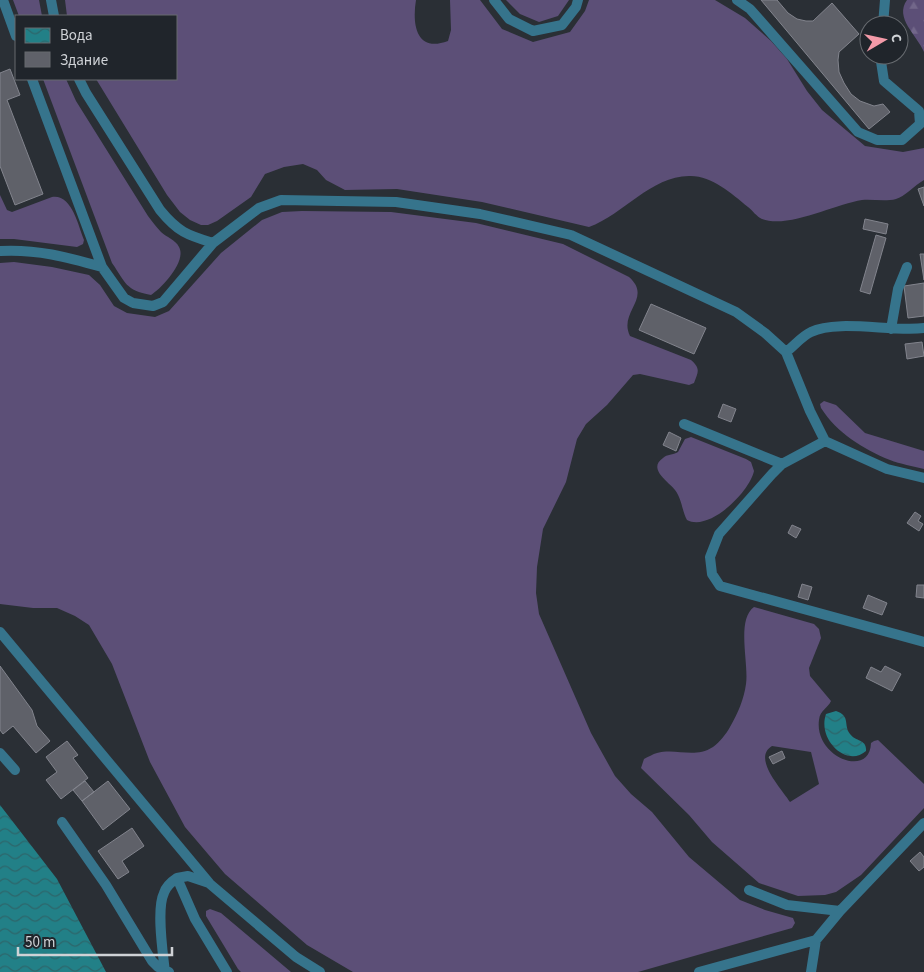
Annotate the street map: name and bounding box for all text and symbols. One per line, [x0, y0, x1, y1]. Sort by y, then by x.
legend [15, 15, 178, 80]
north arrow [859, 15, 909, 65]
text: Вода [60, 25, 93, 46]
text: С [885, 33, 906, 44]
text: Здание [60, 50, 108, 71]
scale bar [18, 924, 171, 956]
text: 50 m [25, 932, 55, 953]

